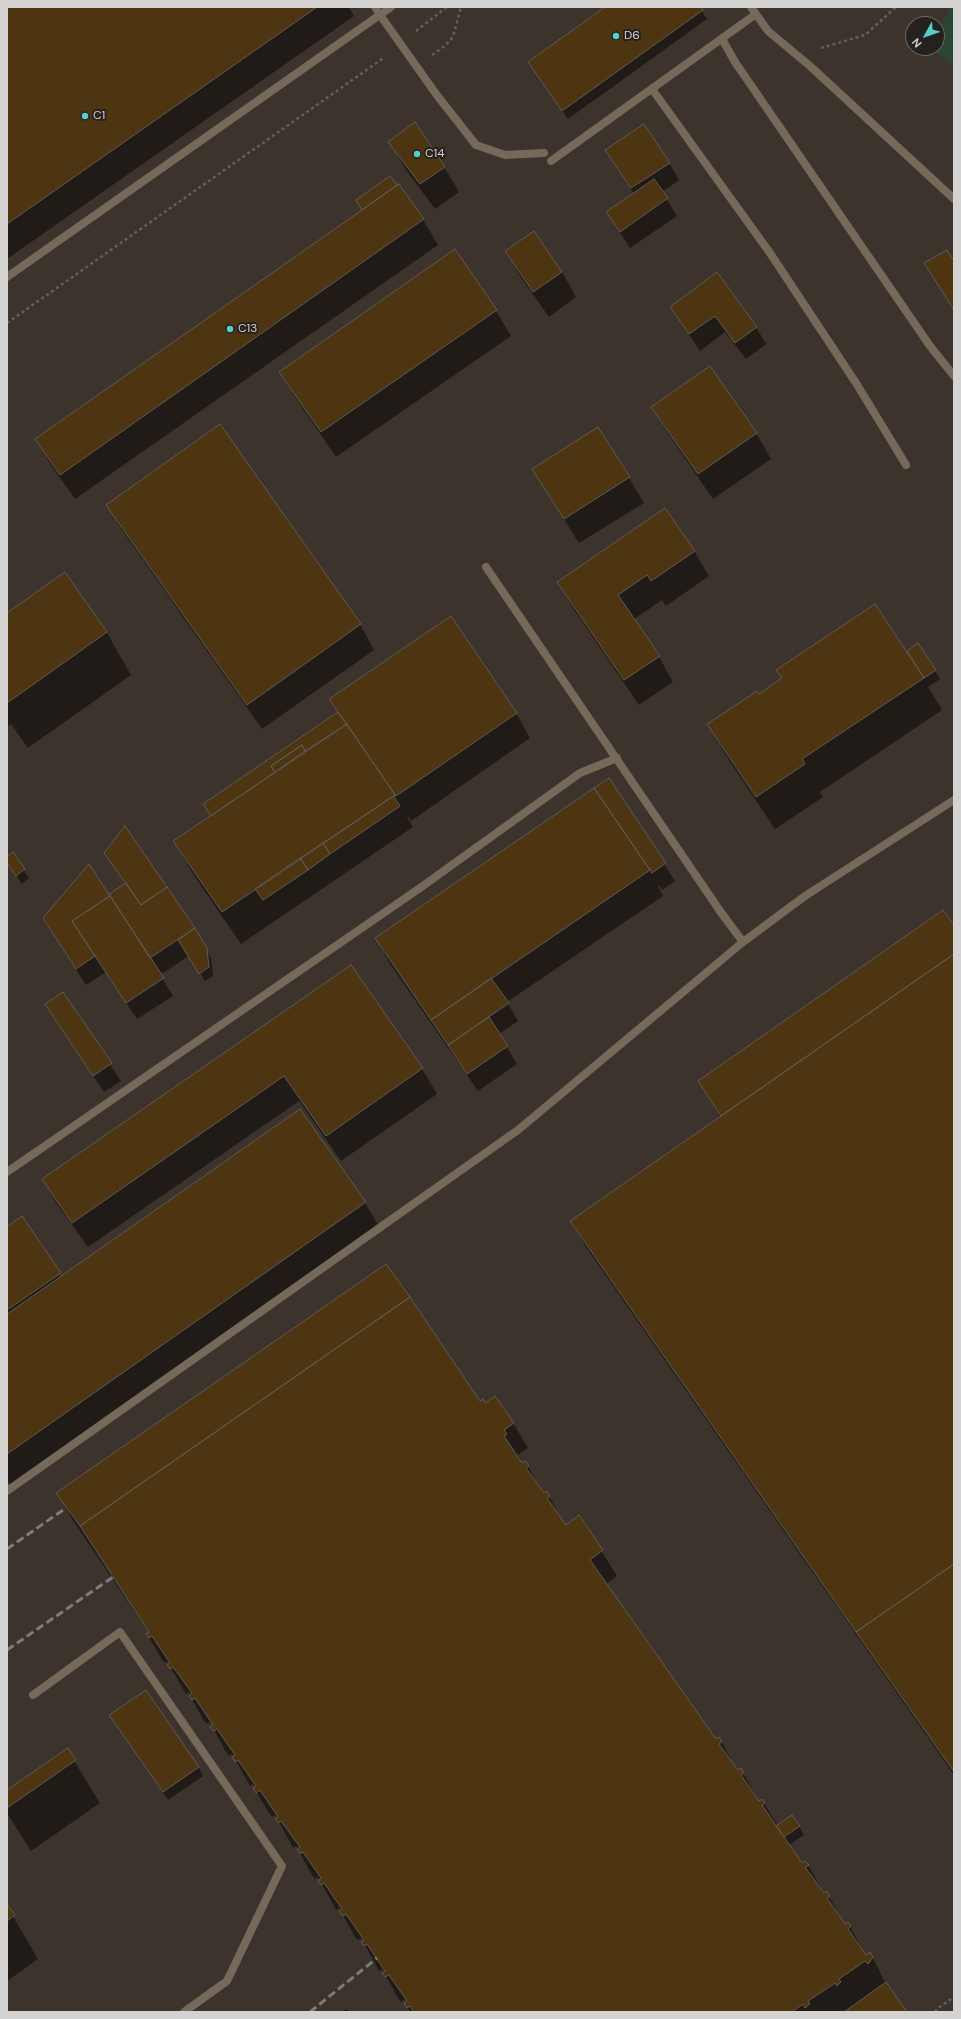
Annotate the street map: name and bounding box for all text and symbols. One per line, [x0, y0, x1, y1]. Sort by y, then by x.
north arrow [905, 16, 945, 56]
place label: D6 [624, 29, 640, 43]
marker: D6 [611, 31, 621, 41]
text: N [909, 35, 925, 51]
place label: C1 [93, 109, 105, 123]
marker: C1 [80, 111, 90, 121]
place label: C14 [425, 147, 445, 161]
marker: C14 [412, 149, 422, 159]
place label: C13 [238, 322, 257, 336]
marker: C13 [225, 324, 235, 334]

